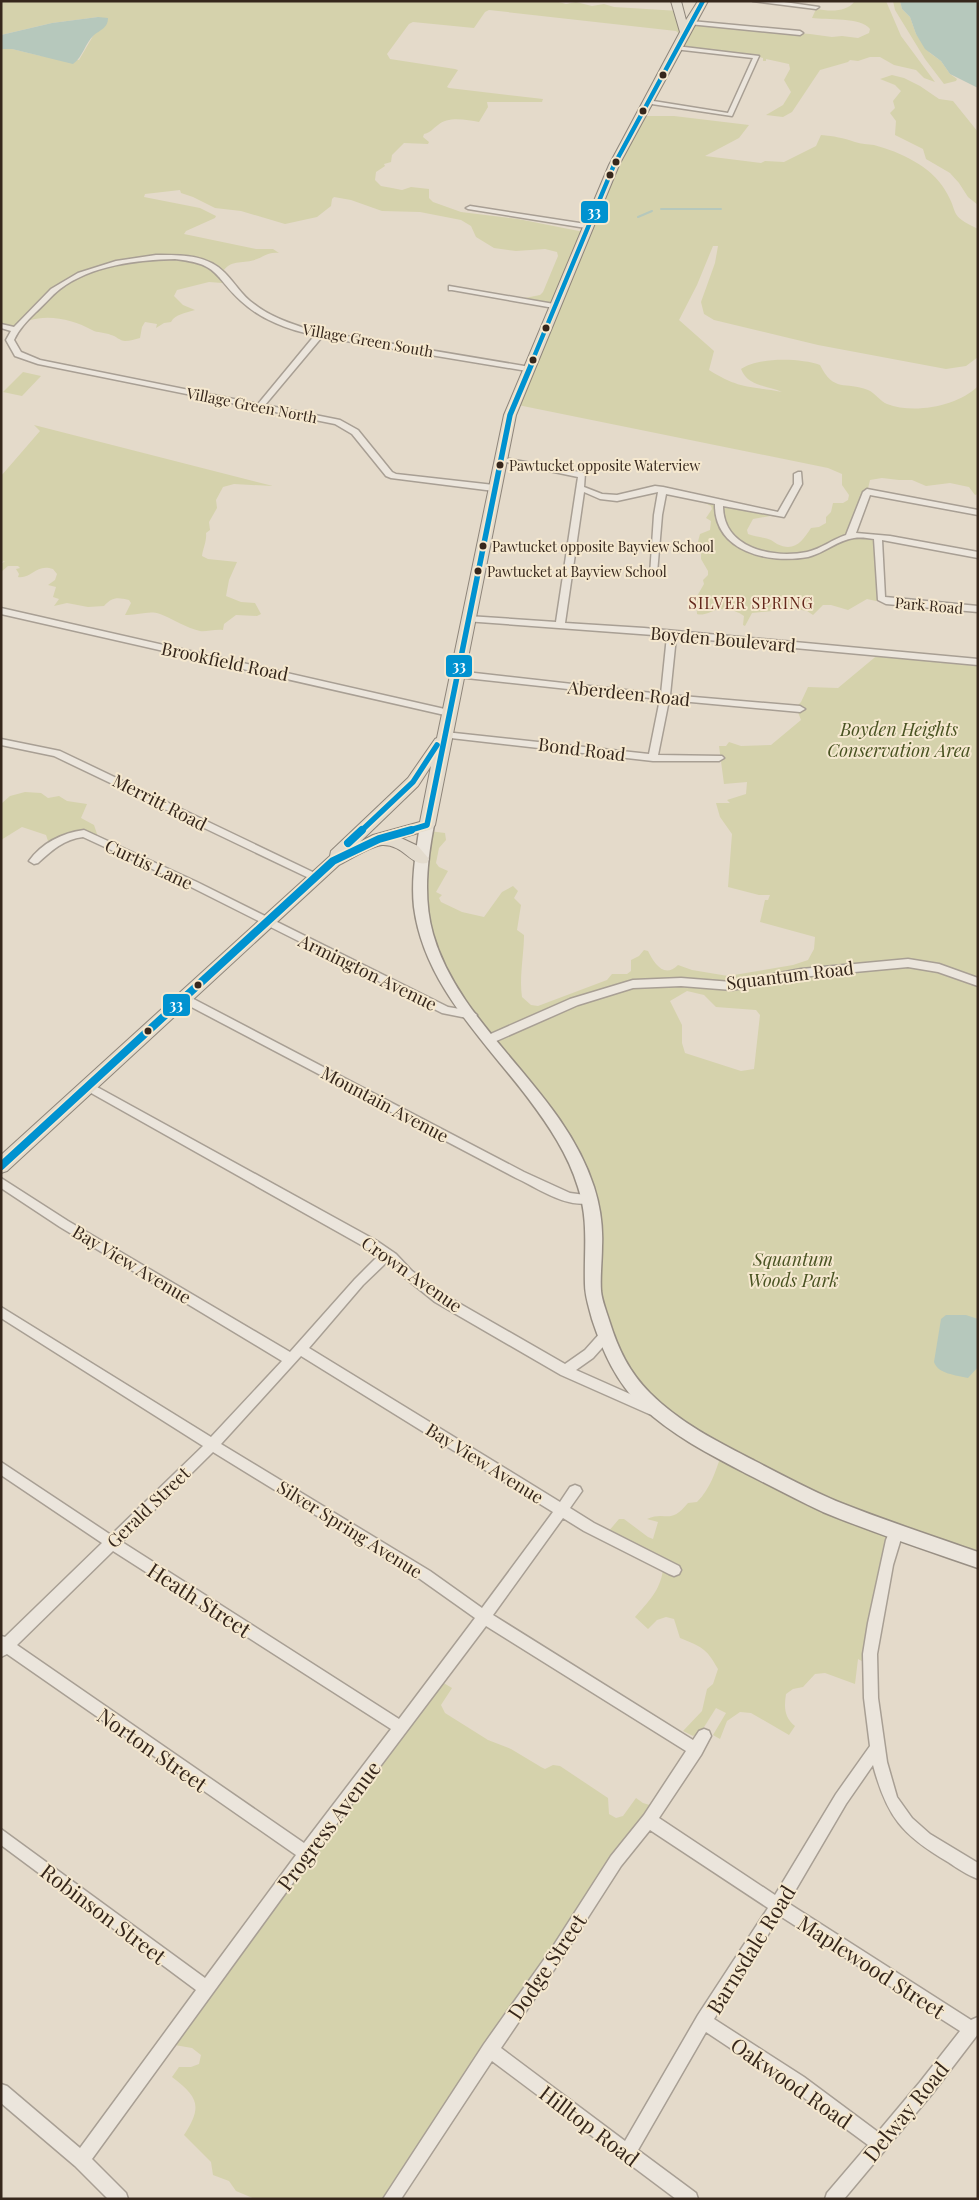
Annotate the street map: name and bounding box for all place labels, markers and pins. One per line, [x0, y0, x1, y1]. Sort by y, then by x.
unlabelled marker [658, 70, 668, 80]
unlabelled marker [638, 106, 648, 116]
unlabelled marker [611, 157, 621, 167]
unlabelled marker [605, 170, 615, 180]
unlabelled marker [541, 323, 551, 333]
unlabelled marker [528, 355, 538, 365]
place label: Pawtucket opposite Waterview [509, 456, 700, 475]
marker: Pawtucket opposite Waterview [495, 460, 505, 470]
place label: Pawtucket opposite Bayview School [492, 537, 714, 556]
marker: Pawtucket opposite Bayview School [478, 541, 488, 551]
place label: Pawtucket at Bayview School [487, 562, 667, 581]
marker: Pawtucket at Bayview School [473, 566, 483, 576]
unlabelled marker [193, 980, 203, 990]
unlabelled marker [143, 1026, 153, 1036]

